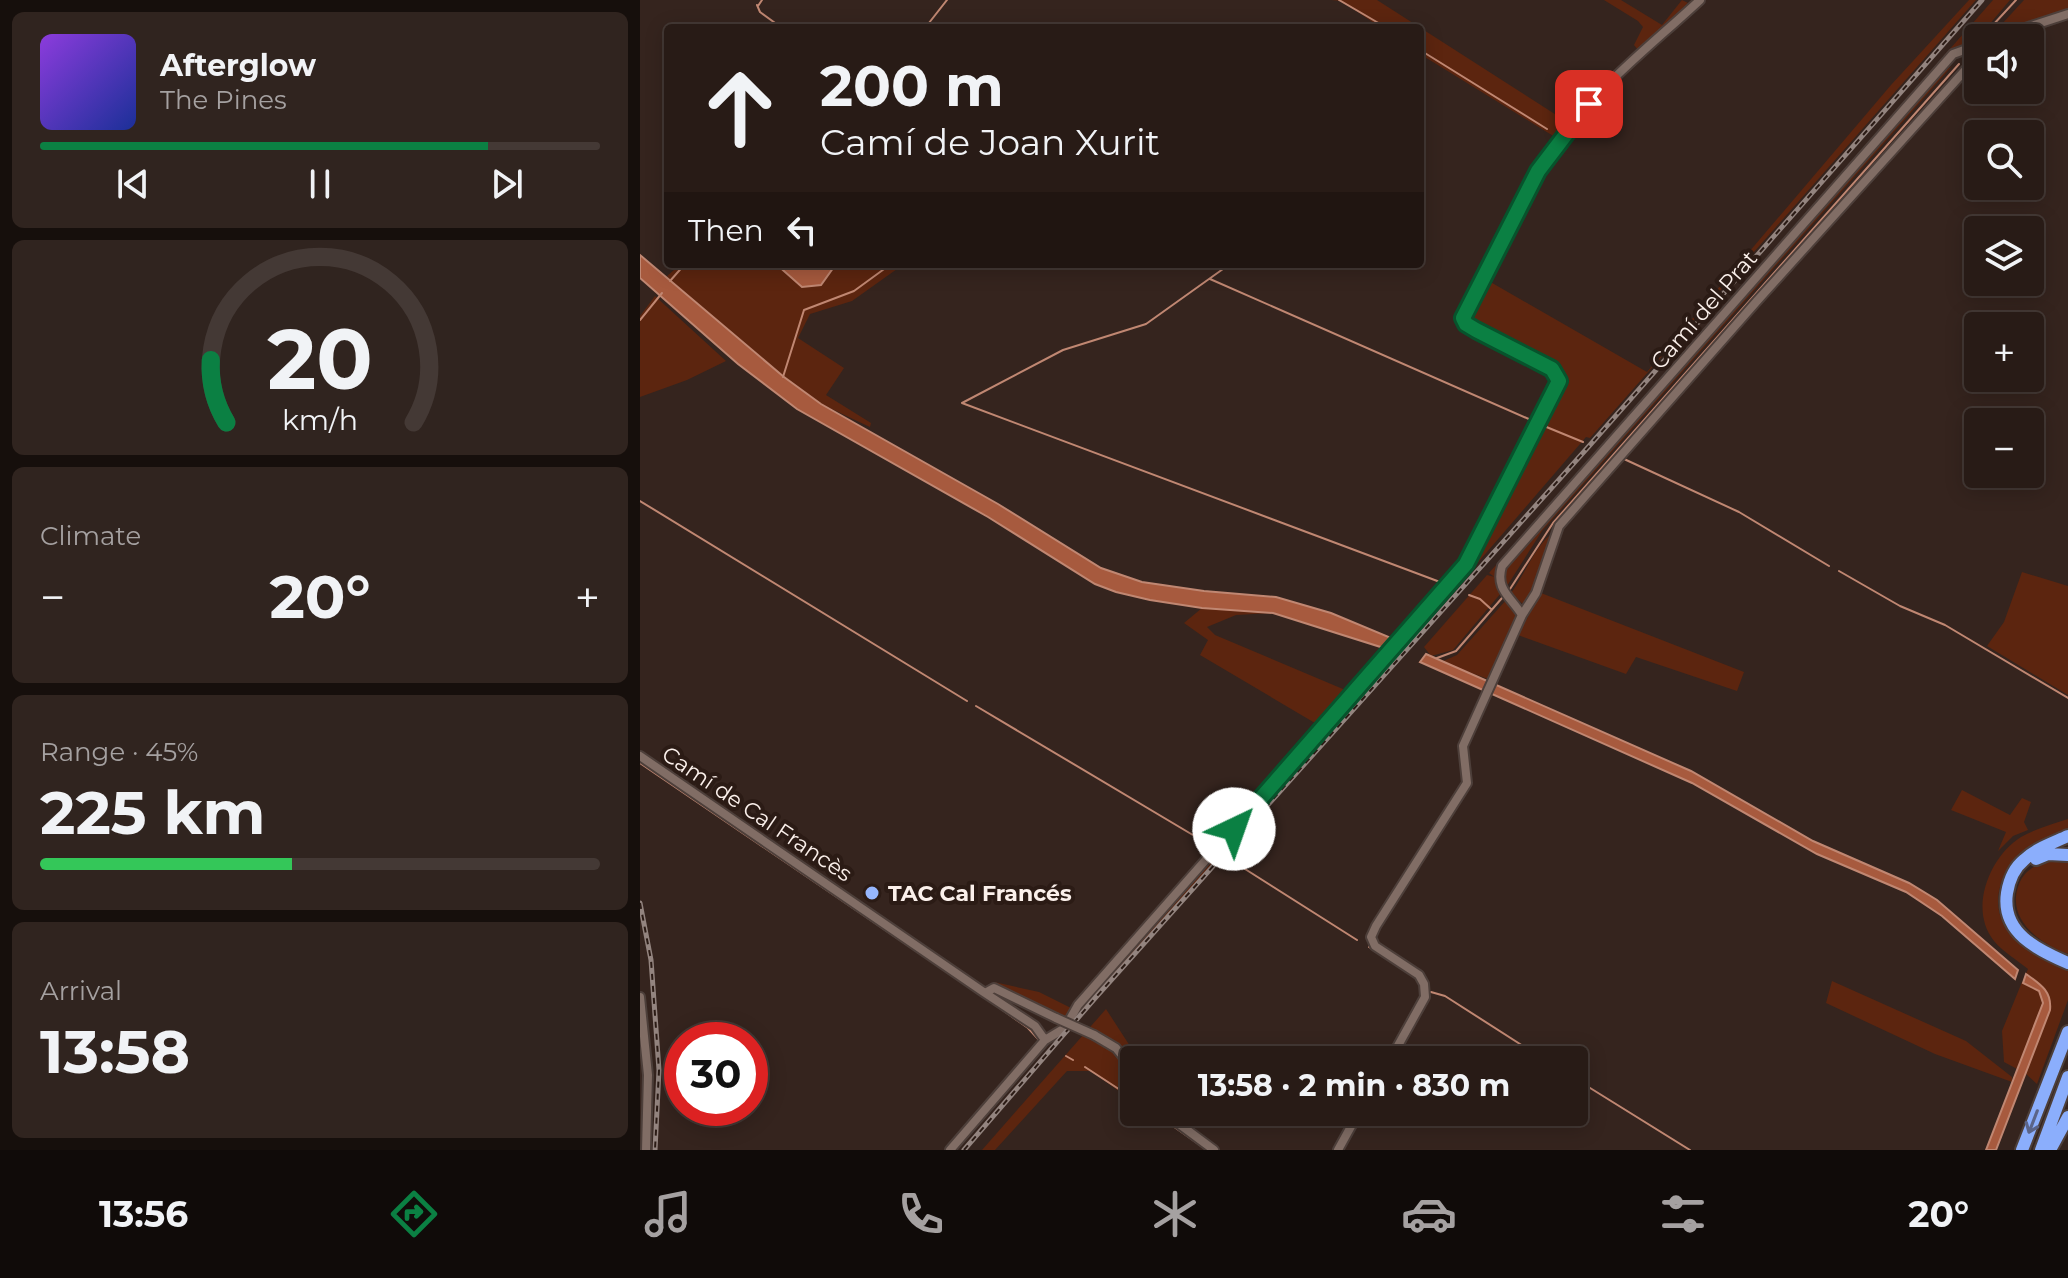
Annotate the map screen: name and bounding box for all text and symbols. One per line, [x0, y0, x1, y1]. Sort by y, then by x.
map controls [1964, 24, 2044, 488]
button: sound [1964, 24, 2044, 104]
text: Afterglow [160, 47, 316, 84]
text: 200 m [820, 52, 1004, 120]
icon: ahead [688, 56, 792, 160]
pin [1555, 70, 1623, 138]
icon: arrive [1567, 82, 1611, 126]
text: The Pines [160, 84, 287, 116]
text: Camí de Joan Xurit [820, 120, 1160, 164]
button: search [1964, 120, 2044, 200]
icon: previous [111, 162, 155, 206]
icon: pause [298, 162, 342, 206]
icon: next [485, 162, 529, 206]
icon: left [780, 208, 824, 252]
text: Then [688, 212, 764, 249]
button: layers [1964, 216, 2044, 296]
street label: Camí del Prat [1645, 245, 1763, 375]
text: 20 [267, 308, 373, 410]
button: + [1964, 312, 2044, 392]
text: km/h [282, 403, 358, 438]
button: − [1964, 408, 2044, 488]
text: Climate [40, 520, 141, 552]
text: 20° [269, 560, 371, 633]
text: − [40, 570, 65, 624]
text: + [575, 570, 600, 624]
text: Range · 45% [40, 736, 198, 768]
street label: Camí de Cal Francès [657, 740, 857, 888]
text: 225 km [40, 776, 266, 849]
position arrow [1192, 787, 1276, 871]
place label: TAC Cal Francés [888, 880, 1072, 907]
marker: TAC Cal Francés [863, 884, 881, 902]
text: Arrival [40, 975, 122, 1007]
text: 13:58 [40, 1015, 190, 1088]
speed limit sign: 30 [664, 1022, 768, 1126]
text: 13:58 · 2 min · 830 m [1198, 1067, 1510, 1104]
one-way arrow [2025, 1109, 2039, 1134]
icon: directions [386, 1186, 442, 1242]
icon: music [640, 1186, 696, 1242]
icon: phone [893, 1186, 949, 1242]
icon: climate [1147, 1186, 1203, 1242]
icon: car [1401, 1186, 1457, 1242]
icon: filters [1655, 1186, 1711, 1242]
text: 13:56 [99, 1192, 188, 1236]
text: 20° [1908, 1192, 1969, 1236]

